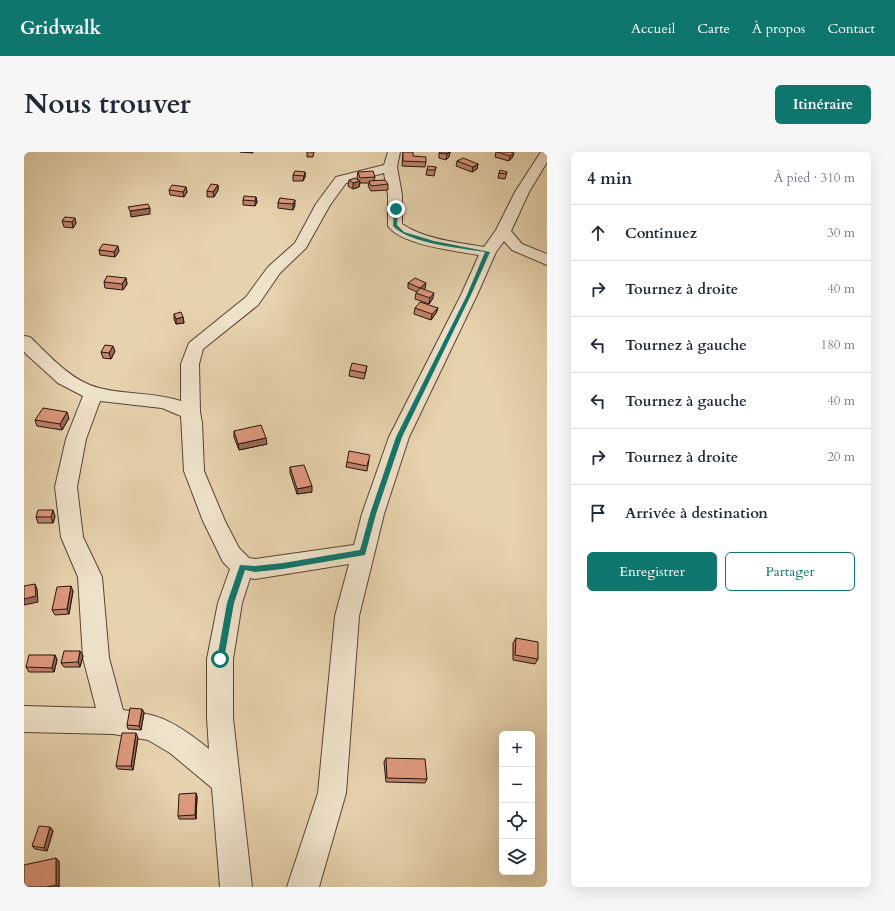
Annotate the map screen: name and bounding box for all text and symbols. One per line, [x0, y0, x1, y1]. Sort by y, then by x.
text: Gridwalk [20, 15, 101, 41]
text: Accueil [631, 19, 675, 38]
text: Carte [697, 19, 730, 38]
text: À propos [752, 19, 805, 38]
text: Contact [827, 19, 875, 38]
text: Nous trouver [24, 85, 191, 123]
button: Itinéraire [775, 85, 871, 124]
text: 4 min [587, 167, 632, 190]
text: À pied · 310 m [774, 169, 855, 187]
route end [387, 200, 405, 218]
icon: ahead [587, 222, 609, 244]
text: Continuez [625, 223, 697, 243]
text: 30 m [827, 224, 855, 242]
icon: right [587, 278, 609, 300]
text: Tournez à droite [625, 279, 738, 299]
text: 40 m [827, 280, 855, 298]
icon: left [587, 334, 609, 356]
text: Tournez à gauche [625, 335, 747, 355]
text: 180 m [821, 336, 855, 354]
icon: left [587, 390, 609, 412]
text: Tournez à gauche [625, 391, 747, 411]
text: 40 m [827, 392, 855, 410]
icon: right [587, 446, 609, 468]
text: Tournez à droite [625, 447, 738, 467]
text: 20 m [827, 448, 855, 466]
icon: arrive [587, 502, 609, 524]
text: Arrivée à destination [625, 503, 768, 523]
button: Enregistrer [587, 552, 717, 591]
button: Partager [725, 552, 855, 591]
route start [211, 650, 229, 668]
map controls [499, 731, 535, 875]
button: + [499, 731, 535, 767]
button: − [499, 767, 535, 803]
button: locate [499, 803, 535, 839]
button: layers [499, 839, 535, 875]

